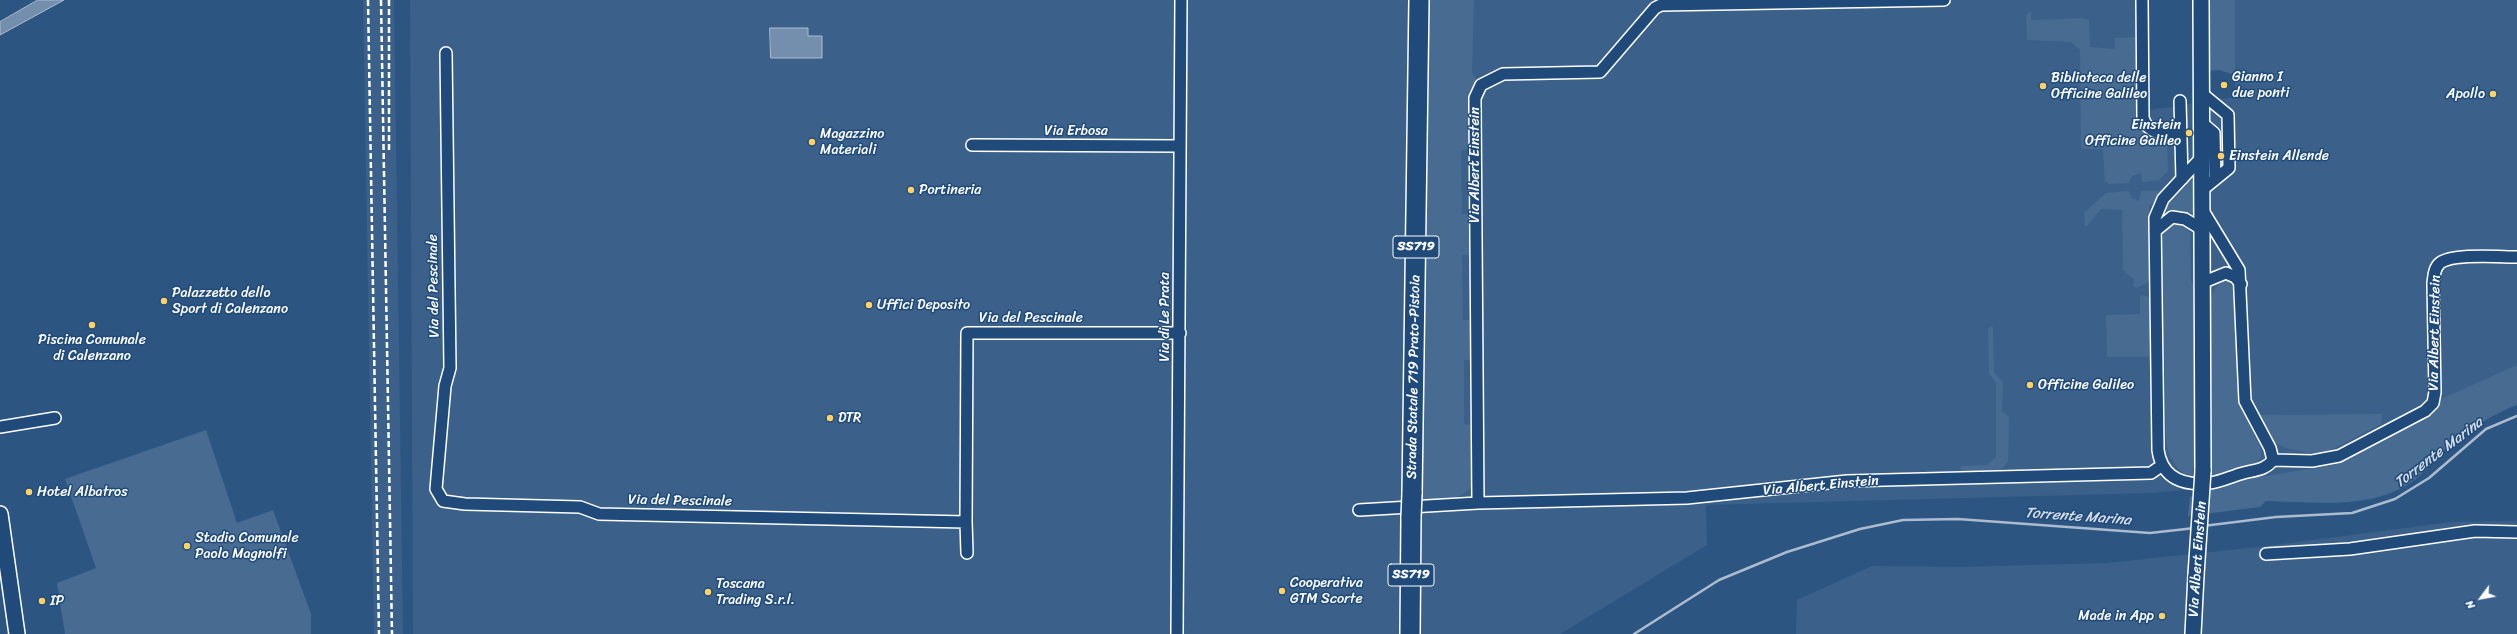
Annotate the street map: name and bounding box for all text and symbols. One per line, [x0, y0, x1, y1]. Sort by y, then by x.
place label: Gianno I due ponti [2232, 69, 2289, 102]
place label: Biblioteca delle Officine Galileo [2051, 70, 2147, 102]
marker: Gianno I due ponti [2219, 80, 2229, 90]
marker: Biblioteca delle Officine Galileo [2038, 81, 2048, 91]
place label: Apollo [2446, 86, 2485, 102]
marker: Apollo [2488, 89, 2498, 99]
street label: Via Albert Einstein [1467, 107, 1483, 223]
place label: Einstein Officine Galileo [2085, 117, 2181, 150]
street label: Via Erbosa [1044, 123, 1108, 139]
place label: Magazzino Materiali [820, 126, 884, 158]
marker: Einstein Officine Galileo [2184, 128, 2194, 138]
marker: Magazzino Materiali [807, 137, 817, 147]
place label: Einstein Allende [2229, 148, 2329, 164]
marker: Einstein Allende [2216, 151, 2226, 161]
place label: Portineria [919, 182, 981, 198]
marker: Portineria [906, 185, 916, 195]
street label: Via del Pescinale [425, 234, 443, 338]
road number: SS719 [1393, 236, 1439, 258]
street label: Via di Le Prata [1157, 272, 1173, 362]
street label: Strada Statale 719 Prato-Pistoia [1404, 275, 1424, 479]
street label: Via Albert Einstein [2426, 275, 2444, 391]
place label: Palazzetto dello Sport di Calenzano [172, 285, 288, 318]
marker: Palazzetto dello Sport di Calenzano [159, 296, 169, 306]
place label: Uffici Deposito [877, 297, 970, 313]
marker: Uffici Deposito [864, 300, 874, 310]
street label: Via del Pescinale [979, 310, 1083, 326]
marker: Piscina Comunale di Calenzano [87, 320, 97, 330]
place label: Piscina Comunale di Calenzano [38, 332, 146, 364]
place label: Officine Galileo [2038, 377, 2134, 393]
marker: Officine Galileo [2025, 380, 2035, 390]
place label: DTR [838, 410, 861, 426]
marker: DTR [825, 413, 835, 423]
water label: Torrente Marina [2391, 414, 2487, 492]
street label: Via Albert Einstein [1762, 473, 1880, 499]
place label: Hotel Albatros [37, 484, 128, 500]
marker: Hotel Albatros [24, 487, 34, 497]
street label: Via del Pescinale [628, 492, 732, 510]
street label: Via Albert Einstein [2186, 501, 2210, 617]
water label: Torrente Marina [2024, 504, 2132, 530]
place label: Stadio Comunale Paolo Magnolfi [195, 530, 299, 562]
marker: Stadio Comunale Paolo Magnolfi [182, 541, 192, 551]
road number: SS719 [1388, 564, 1434, 586]
place label: Cooperativa GTM Scorte [1290, 575, 1363, 608]
place label: Toscana Trading S.r.l. [716, 576, 795, 608]
north arrow [2461, 578, 2501, 618]
marker: Cooperativa GTM Scorte [1277, 586, 1287, 596]
marker: Toscana Trading S.r.l. [703, 587, 713, 597]
place label: IP [50, 593, 64, 609]
marker: IP [37, 596, 47, 606]
text: N [2460, 596, 2480, 613]
place label: Made in App [2078, 608, 2154, 624]
marker: Made in App [2157, 611, 2167, 621]

